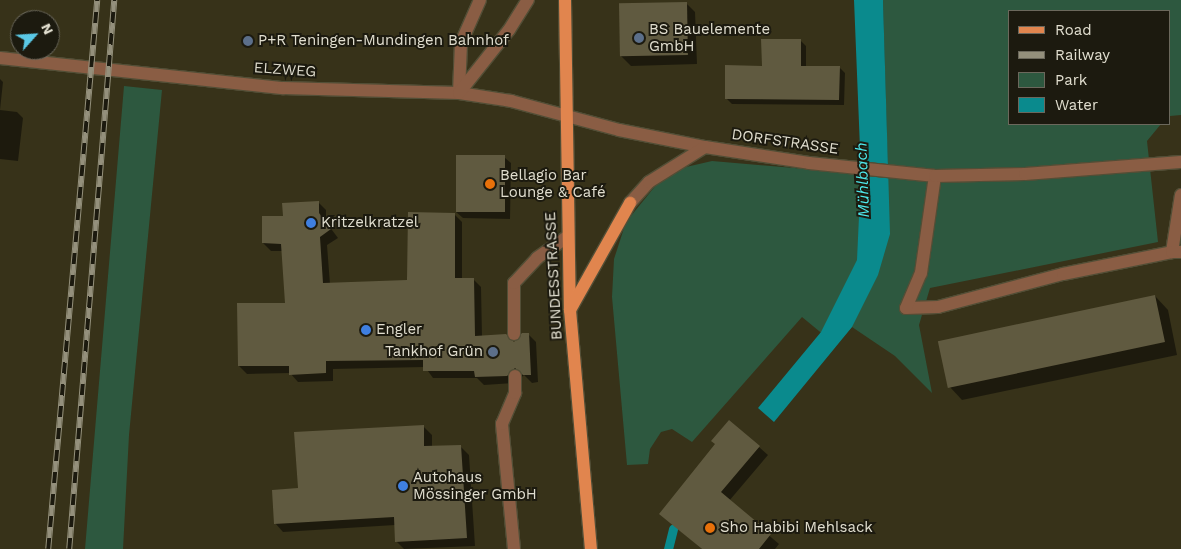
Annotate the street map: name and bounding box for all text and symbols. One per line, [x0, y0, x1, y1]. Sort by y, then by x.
north arrow [10, 10, 60, 60]
legend [1008, 10, 1171, 125]
place label: BS Bauelemente GmbH [649, 20, 770, 55]
text: N [38, 21, 57, 37]
text: Road [1055, 21, 1092, 39]
place label: P+R Teningen-Mundingen Bahnhof [258, 32, 509, 50]
marker: BS Bauelemente GmbH [633, 32, 645, 44]
marker: P+R Teningen-Mundingen Bahnhof [242, 35, 254, 47]
text: Railway [1055, 46, 1110, 64]
street label: ELZWEG [253, 59, 317, 81]
text: Park [1055, 71, 1087, 89]
text: Water [1055, 96, 1098, 114]
street label: DORFSTRASSE [730, 126, 840, 158]
water label: Mühlbach [852, 142, 874, 218]
place label: Bellagio Bar Lounge & Café [500, 166, 606, 201]
marker: Bellagio Bar Lounge & Café [484, 178, 496, 190]
street label: BUNDESSTRASSE [542, 212, 566, 340]
place label: Kritzelkratzel [321, 214, 418, 232]
marker: Kritzelkratzel [305, 217, 317, 229]
place label: Engler [376, 321, 422, 339]
marker: Engler [360, 324, 372, 336]
place label: Tankhof Grün [384, 343, 483, 361]
marker: Tankhof Grün [487, 346, 499, 358]
place label: Autohaus Mössinger GmbH [413, 468, 537, 503]
marker: Autohaus Mössinger GmbH [397, 480, 409, 492]
place label: Sho Habibi Mehlsack [720, 519, 873, 537]
marker: Sho Habibi Mehlsack [704, 522, 716, 534]

